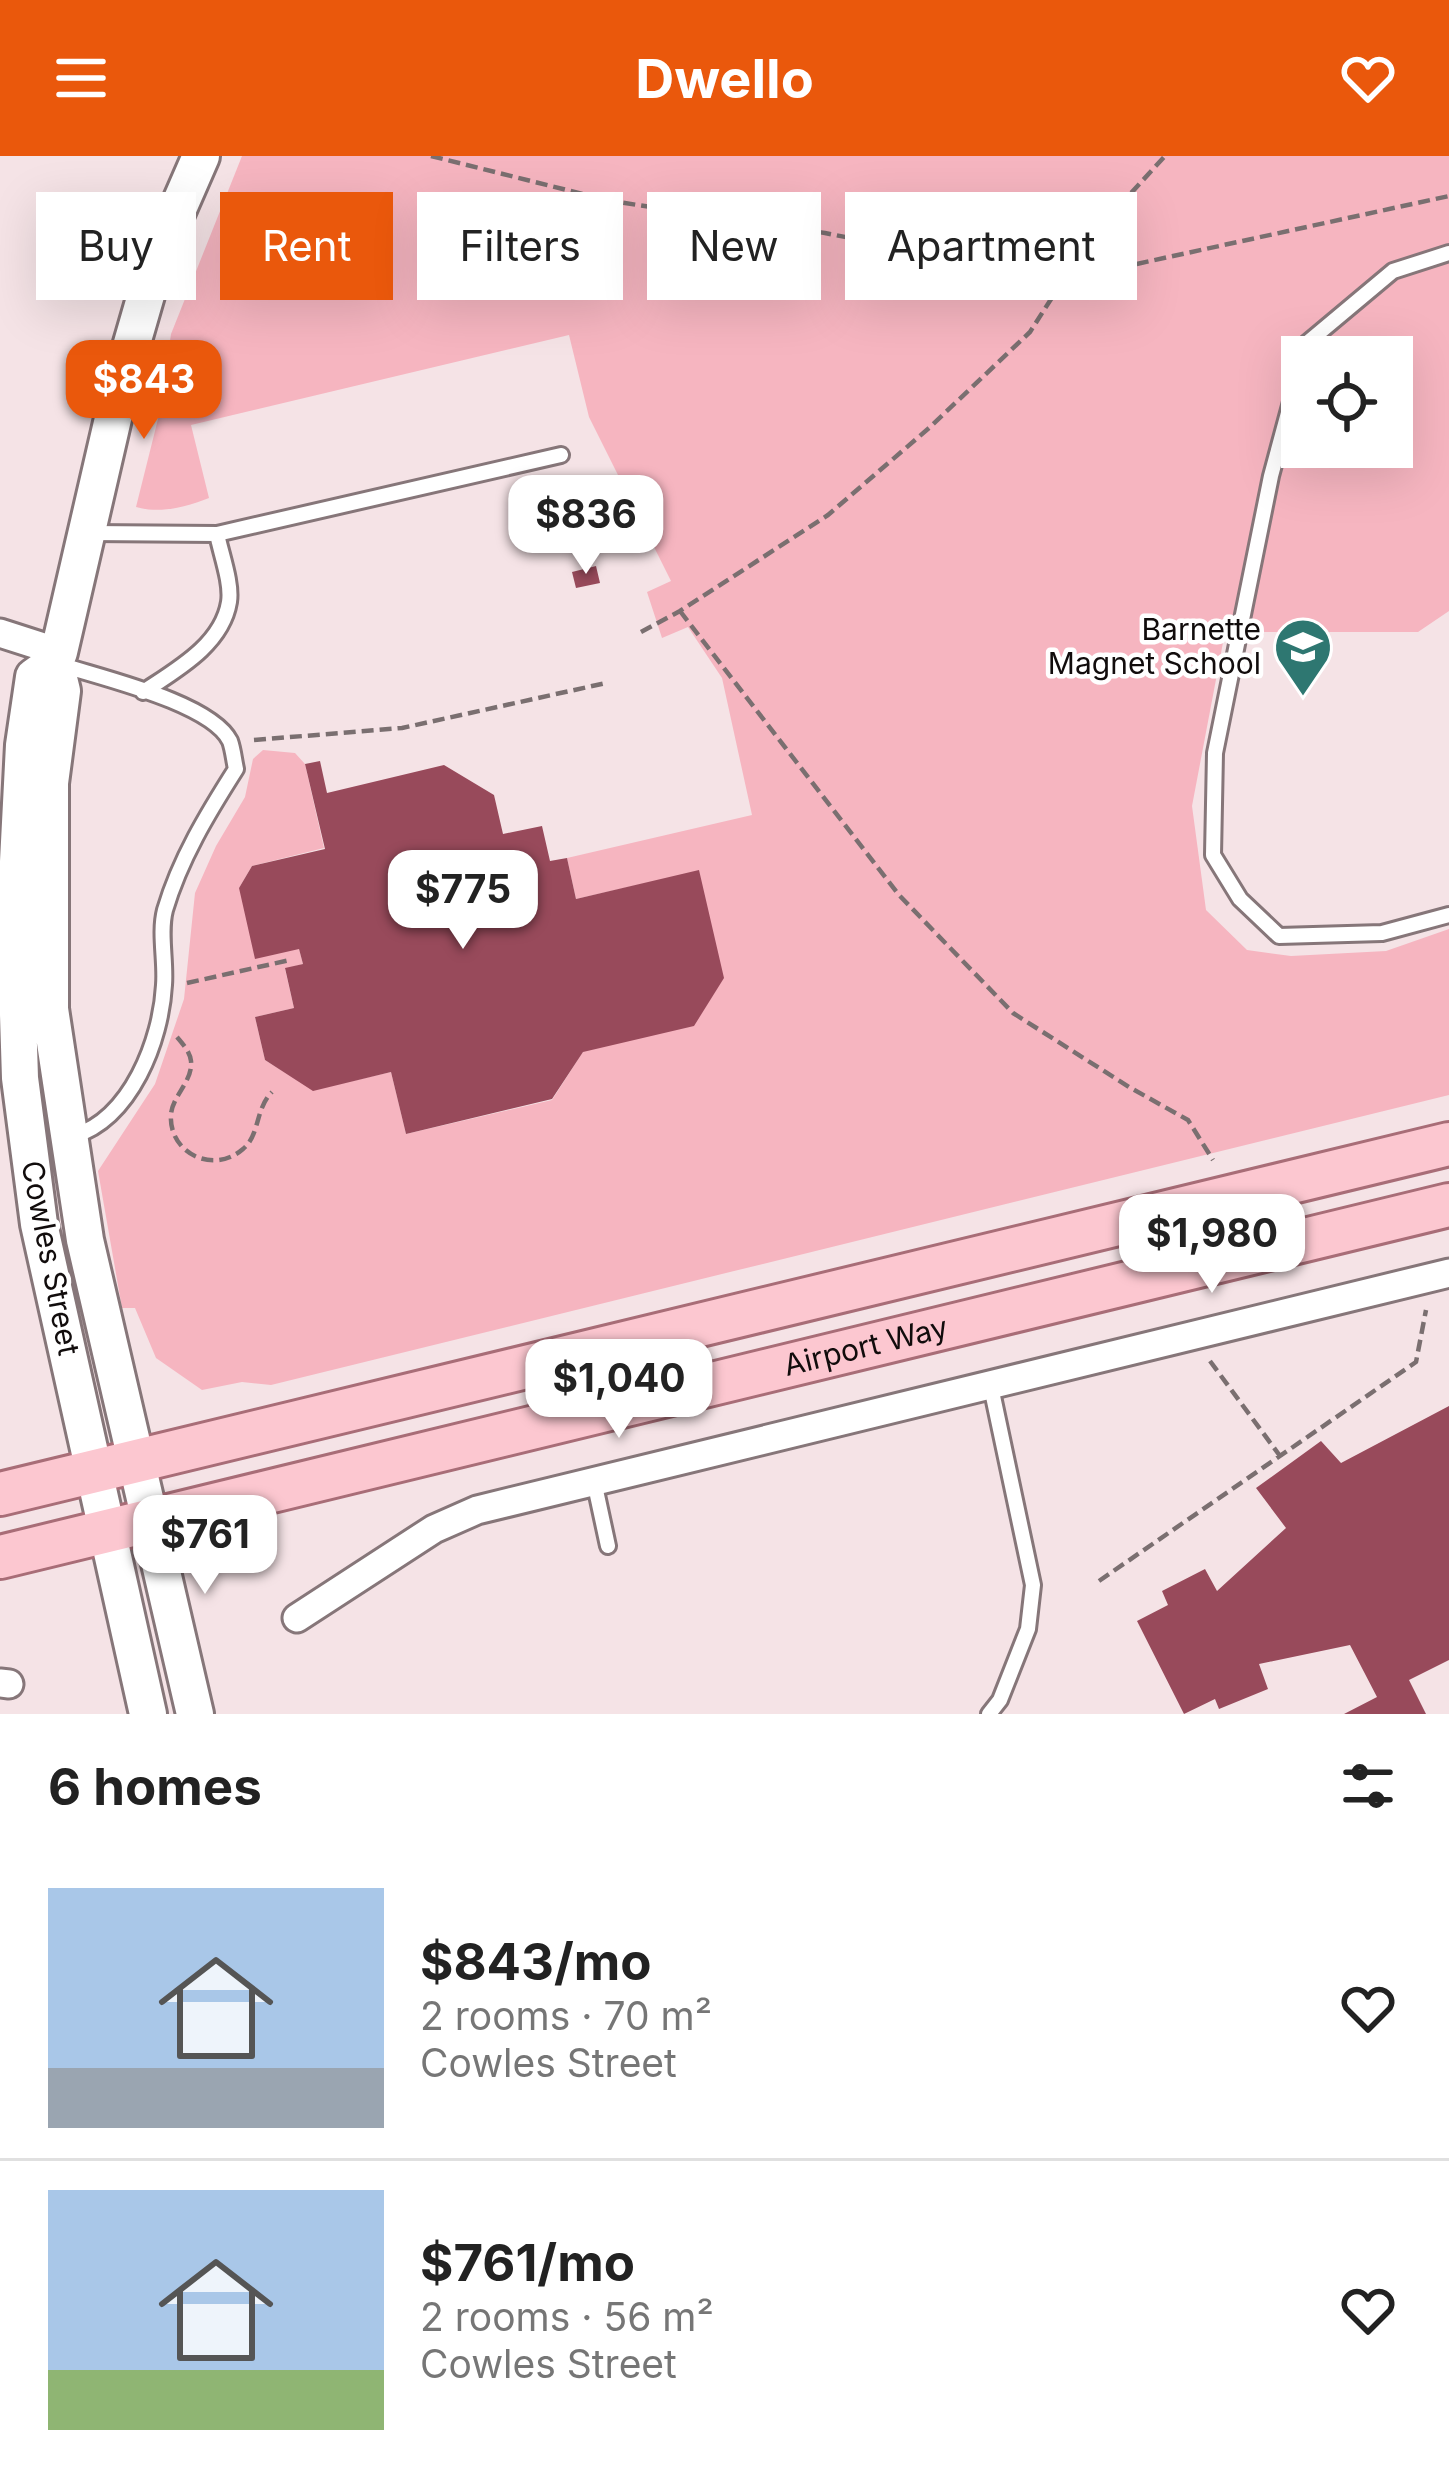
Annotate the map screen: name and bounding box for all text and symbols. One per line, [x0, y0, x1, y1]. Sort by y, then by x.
icon: menu [48, 45, 114, 111]
icon: heart [1335, 45, 1401, 111]
text: Dwello [635, 46, 814, 111]
chip: Buy [36, 192, 196, 300]
chip: Rent [220, 192, 393, 300]
chip: Filters [417, 192, 623, 300]
chip: New [647, 192, 821, 300]
chip: Apartment [845, 192, 1137, 300]
map controls [1281, 336, 1413, 468]
button: locate [1281, 336, 1413, 468]
pin: $843 [73, 340, 215, 442]
text: $843 [93, 355, 195, 402]
pin: $836 [515, 475, 657, 577]
text: $836 [535, 490, 637, 537]
place label: Barnette Magnet School [1048, 611, 1261, 681]
school or university icon: Barnette Magnet School [1272, 616, 1334, 698]
pin: $775 [392, 850, 534, 952]
text: $775 [415, 865, 511, 912]
street label: Cowles Street [14, 1157, 88, 1358]
pin: $1,980 [1114, 1194, 1310, 1296]
text: $1,980 [1146, 1209, 1278, 1256]
street label: Airport Way [780, 1308, 951, 1383]
pin: $1,040 [521, 1339, 717, 1441]
text: $1,040 [552, 1354, 686, 1401]
pin: $761 [134, 1495, 276, 1597]
text: $761 [160, 1510, 250, 1557]
icon: filters [1335, 1753, 1401, 1819]
text: 6 homes [48, 1756, 262, 1817]
text: $843/mo [420, 1931, 652, 1992]
icon: home [144, 1936, 288, 2080]
icon: heart [1335, 1975, 1401, 2041]
text: 2 rooms · 70 m² [420, 1992, 712, 2039]
text: Cowles Street [420, 2039, 677, 2086]
text: $761/mo [420, 2232, 635, 2293]
icon: home [144, 2238, 288, 2382]
icon: heart [1335, 2277, 1401, 2343]
text: 2 rooms · 56 m² [420, 2293, 714, 2340]
text: Cowles Street [420, 2340, 677, 2387]

